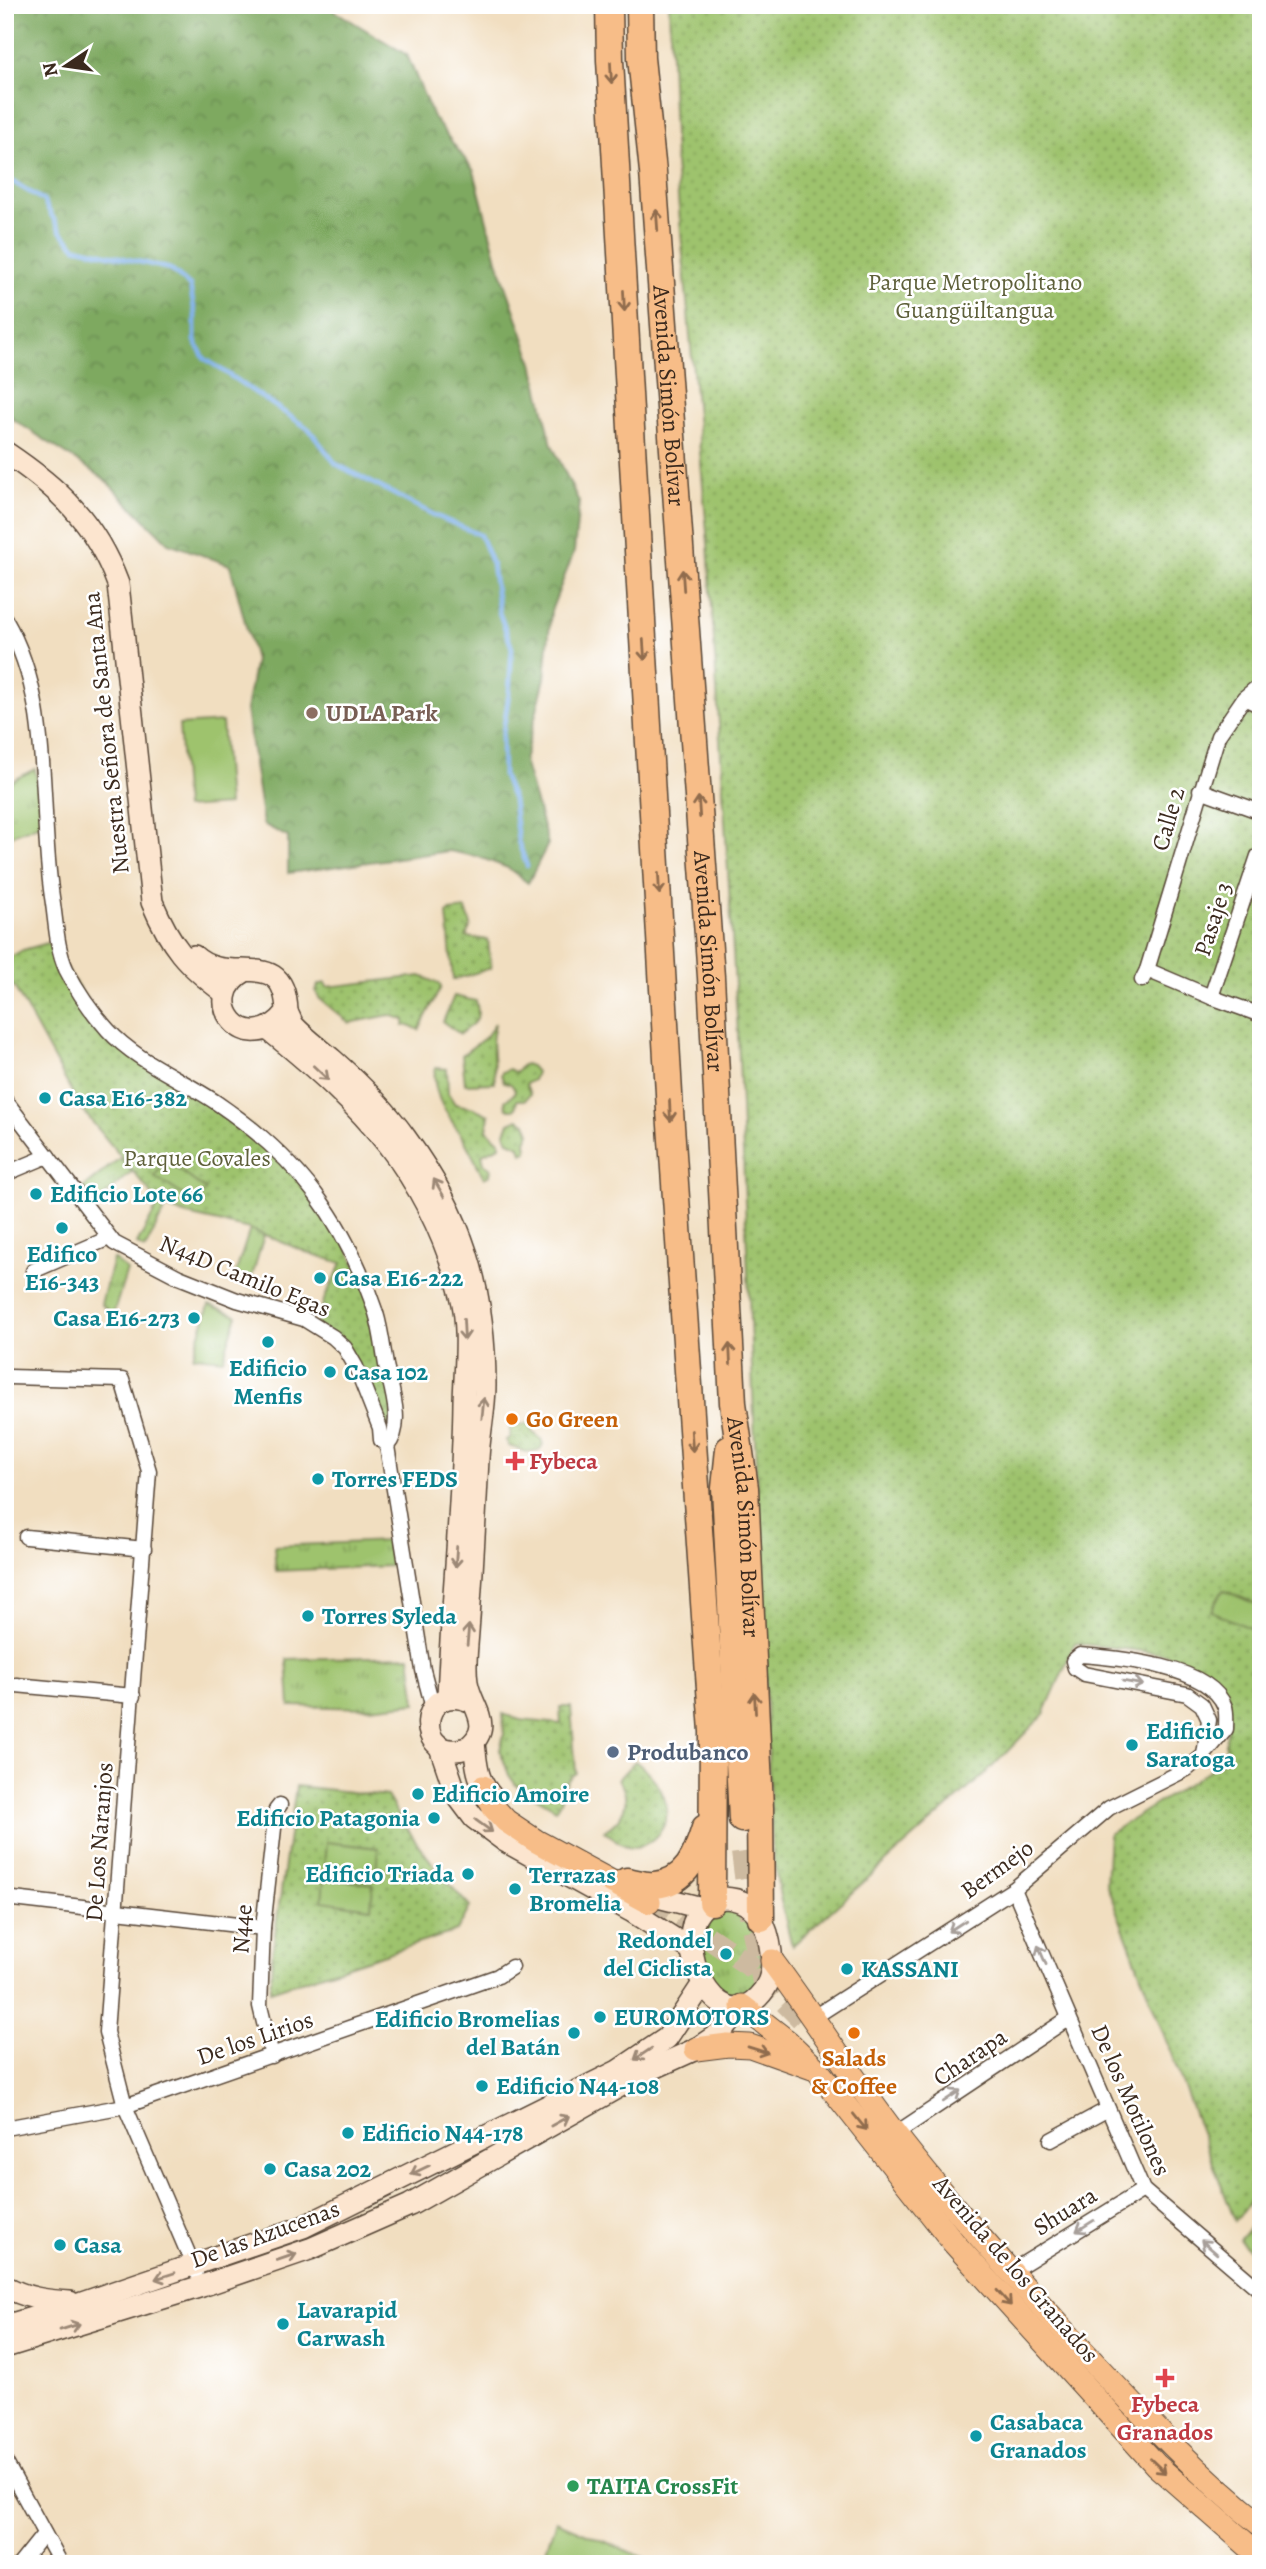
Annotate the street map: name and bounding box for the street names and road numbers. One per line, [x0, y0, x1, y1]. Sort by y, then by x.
street label: Avenida Simón Bolívar [645, 283, 693, 508]
street label: Nuestra Señora de Santa Ana [75, 590, 137, 876]
street label: Calle 2 [1144, 783, 1192, 855]
street label: Avenida Simón Bolívar [686, 849, 732, 1073]
street label: Pasaje 3 [1186, 878, 1240, 960]
street label: N44D Camilo Egas [155, 1227, 335, 1325]
street label: Avenida Simón Bolívar [719, 1413, 768, 1638]
street label: De Los Naranjos [77, 1761, 121, 1923]
street label: Bermejo [954, 1832, 1040, 1906]
street label: N44e [224, 1903, 260, 1955]
street label: De los Lirios [193, 2003, 317, 2073]
street label: De los Motilones [1083, 2019, 1179, 2181]
street label: Charapa [927, 2020, 1014, 2093]
street label: Avenida de los Granados [925, 2168, 1106, 2369]
street label: Shuara [1027, 2179, 1104, 2243]
street label: De las Azucenas [186, 2192, 344, 2276]

